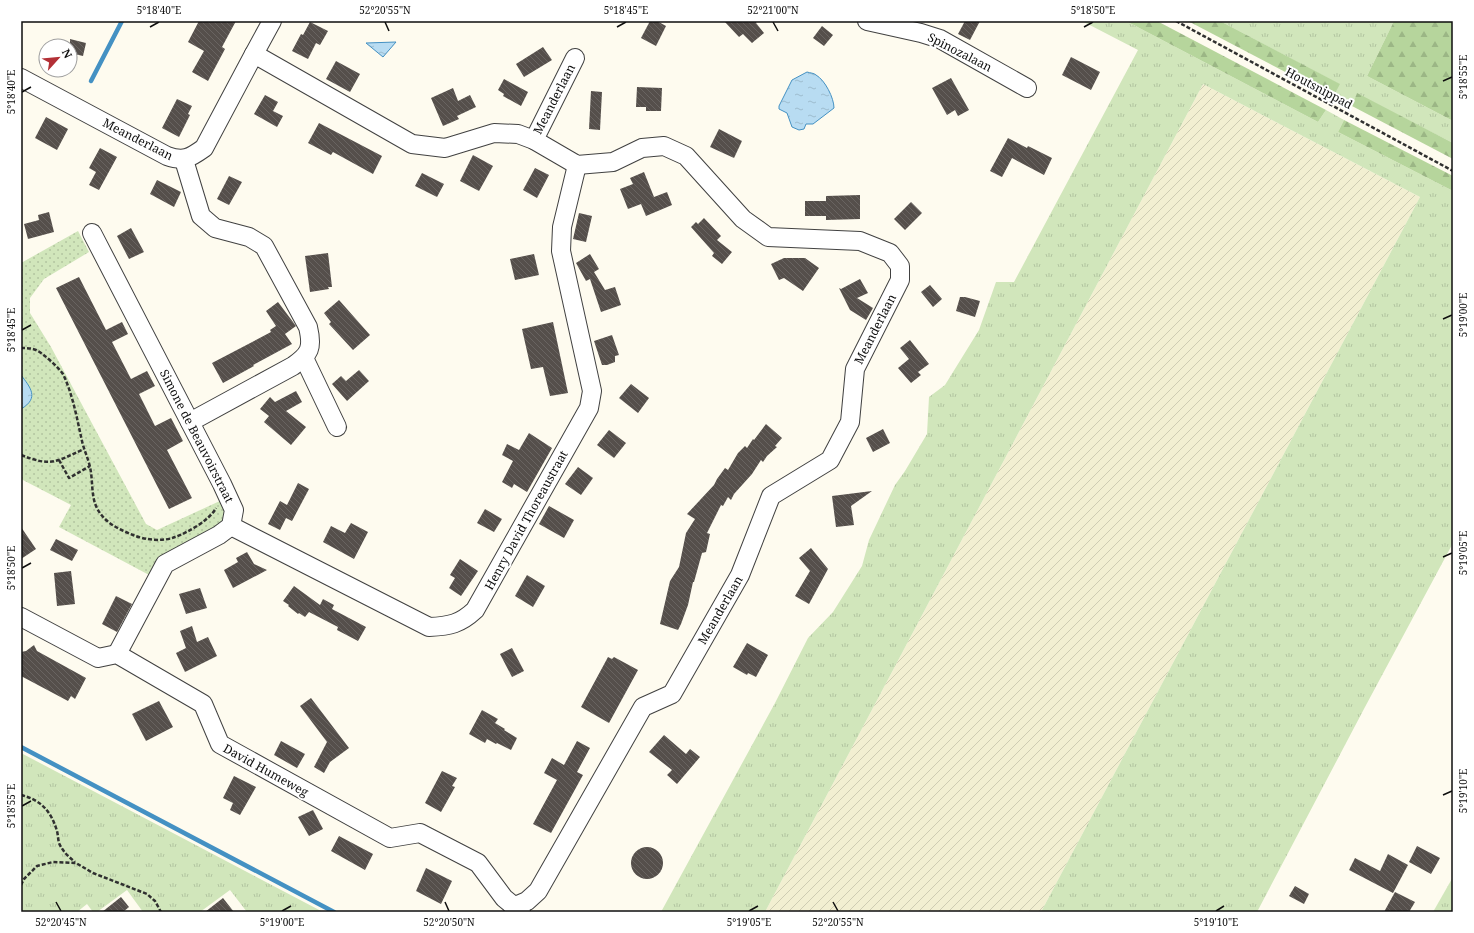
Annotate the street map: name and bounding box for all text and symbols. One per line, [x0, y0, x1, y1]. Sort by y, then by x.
text: 5°18'40"E [137, 3, 181, 17]
text: 52°20'55"N [359, 3, 411, 17]
text: 5°18'45"E [604, 3, 648, 17]
text: 52°21'00"N [747, 3, 799, 17]
text: 5°18'50"E [1071, 3, 1115, 17]
street label: Spinozalaan [925, 28, 995, 76]
north arrow [38, 38, 78, 78]
text: N [59, 46, 76, 61]
text: 5°18'55"E [1456, 55, 1470, 99]
street label: Meanderlaan [529, 61, 579, 137]
street label: Houtsnippad [1282, 63, 1356, 113]
text: 5°18'40"E [4, 70, 18, 114]
street label: Meanderlaan [100, 114, 176, 164]
street label: Meanderlaan [850, 291, 900, 367]
text: 5°19'00"E [1456, 293, 1470, 337]
text: 5°18'45"E [4, 308, 18, 352]
street label: Simone de Beauvoirstraat [156, 366, 238, 506]
street label: Henry David Thoreaustraat [480, 447, 572, 593]
text: 5°19'05"E [1456, 531, 1470, 575]
text: 5°18'50"E [4, 546, 18, 590]
street label: Meanderlaan [693, 572, 747, 647]
street label: David Humeweg [220, 740, 312, 801]
text: 5°19'10"E [1456, 769, 1470, 813]
text: 5°18'55"E [4, 784, 18, 828]
text: 52°20'45"N [35, 915, 87, 929]
text: 5°19'00"E [260, 915, 304, 929]
text: 52°20'50"N [423, 915, 475, 929]
text: 5°19'05"E [727, 915, 771, 929]
text: 52°20'55"N [812, 915, 864, 929]
text: 5°19'10"E [1194, 915, 1238, 929]

